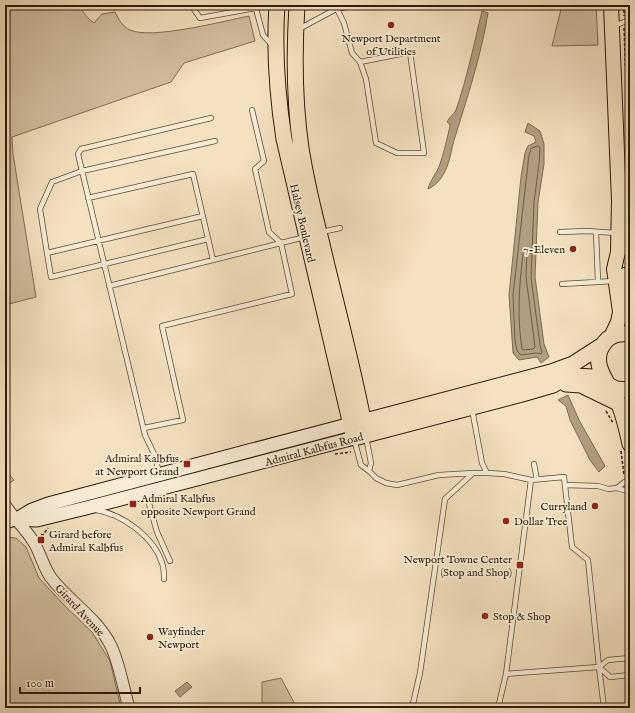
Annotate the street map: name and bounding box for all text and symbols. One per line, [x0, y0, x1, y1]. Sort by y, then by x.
marker: Newport Department of Utilities [386, 20, 396, 30]
place label: Newport Department of Utilities [341, 32, 441, 59]
street label: Halsey Boulevard [286, 183, 318, 264]
place label: 7-Eleven [523, 243, 565, 257]
marker: 7-Eleven [568, 244, 578, 254]
street label: Admiral Kalbfus Road [263, 430, 365, 470]
place label: Admiral Kalbfus at Newport Grand [95, 452, 179, 479]
marker: Admiral Kalbfus at Newport Grand [182, 459, 192, 469]
place label: Admiral Kalbfus opposite Newport Grand [140, 492, 256, 519]
marker: Admiral Kalbfus opposite Newport Grand [128, 499, 138, 509]
place label: Curryland [541, 500, 587, 514]
marker: Curryland [590, 501, 600, 511]
place label: Dollar Tree [514, 515, 567, 529]
marker: Dollar Tree [501, 516, 511, 526]
place label: Girard before Admiral Kalbfus [48, 528, 123, 555]
marker: Girard before Admiral Kalbfus [36, 535, 46, 545]
place label: Newport Towne Center (Stop and Shop) [403, 553, 512, 580]
marker: Newport Towne Center (Stop and Shop) [515, 560, 525, 570]
street label: Girard Avenue [52, 582, 107, 640]
place label: Stop & Shop [493, 610, 551, 624]
marker: Stop & Shop [480, 611, 490, 621]
place label: Wayfinder Newport [158, 625, 205, 652]
marker: Wayfinder Newport [145, 632, 155, 642]
scale bar [20, 669, 140, 695]
text: 100 m [26, 676, 54, 691]

